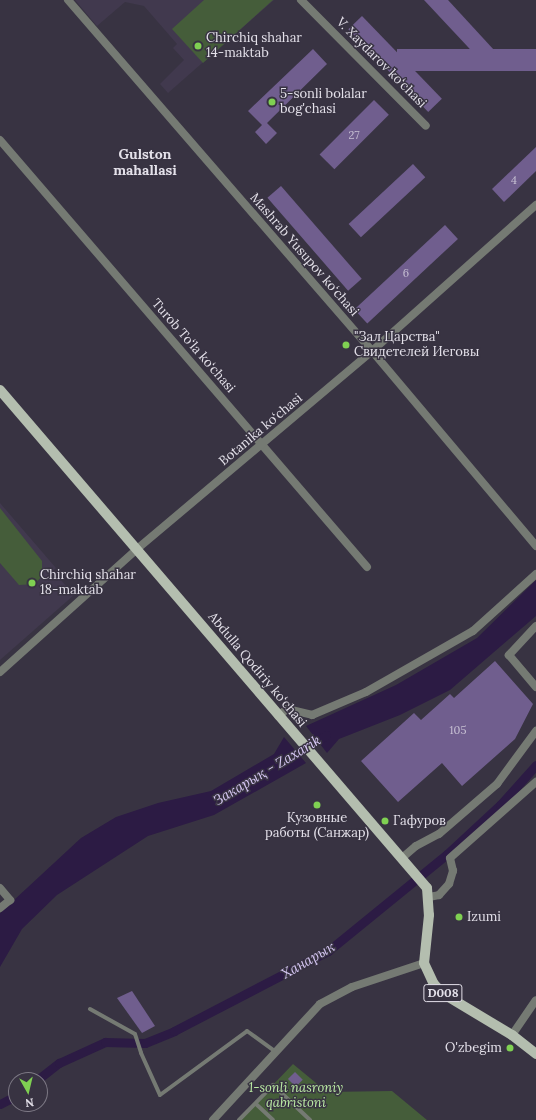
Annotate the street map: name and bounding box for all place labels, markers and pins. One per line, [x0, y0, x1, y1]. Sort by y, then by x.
place label: Chirchiq shahar 14-maktab [206, 31, 302, 62]
marker: Chirchiq shahar 14-maktab [193, 41, 203, 51]
place label: 5-sonli bolalar bog'chasi [280, 87, 367, 118]
marker: 5-sonli bolalar bog'chasi [267, 97, 277, 107]
place label: "Зал Царства" Свидетелей Иеговы [354, 330, 479, 361]
marker: "Зал Царства" Свидетелей Иеговы [341, 340, 351, 350]
place label: Chirchiq shahar 18-maktab [40, 568, 136, 599]
marker: Chirchiq shahar 18-maktab [27, 578, 37, 588]
marker: Кузовные работы (Санжар) [312, 800, 322, 810]
place label: Кузовные работы (Санжар) [265, 811, 369, 842]
place label: Гафуров [393, 813, 446, 829]
marker: Гафуров [380, 816, 390, 826]
place label: Izumi [467, 909, 501, 925]
marker: Izumi [454, 912, 464, 922]
place label: O'zbegim [445, 1040, 502, 1056]
marker: O'zbegim [505, 1043, 515, 1053]

